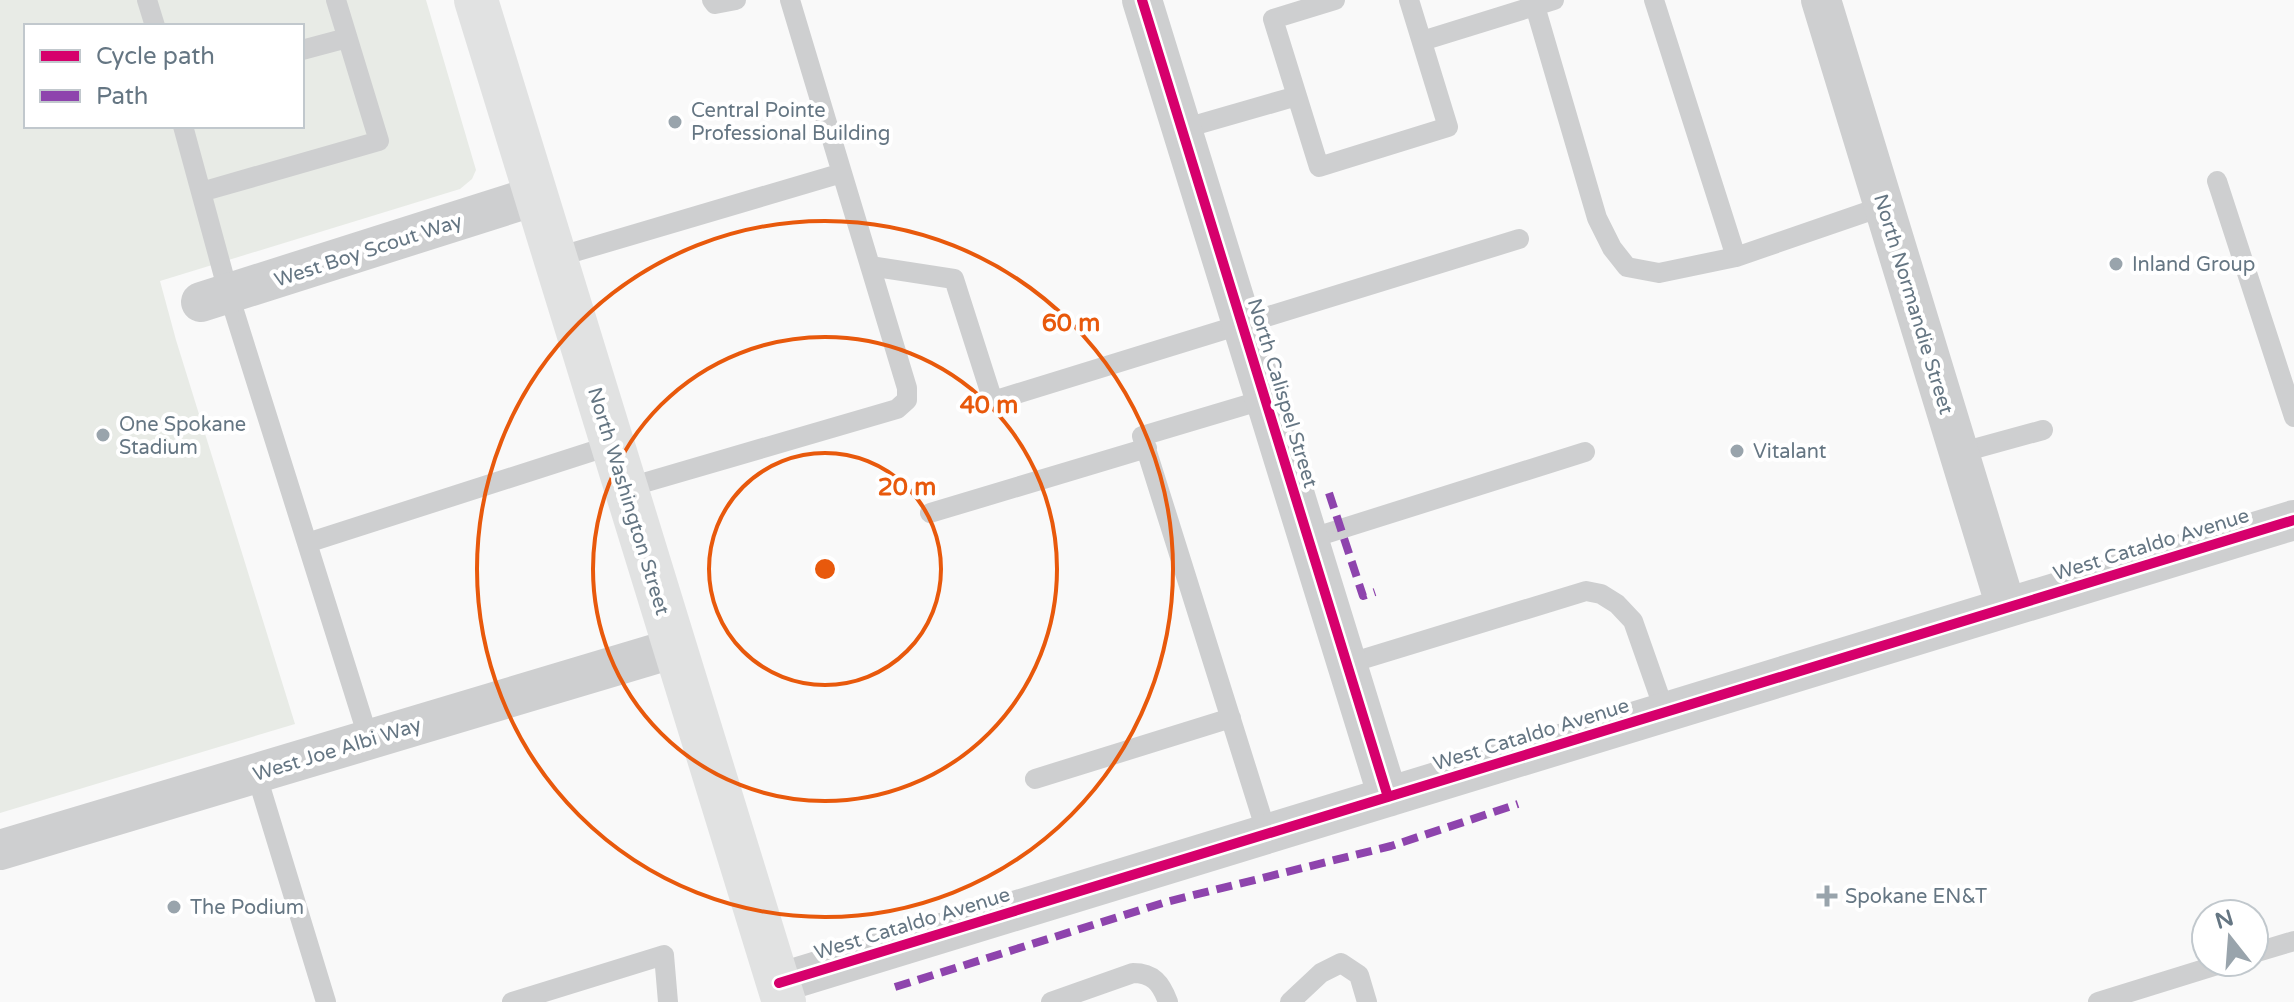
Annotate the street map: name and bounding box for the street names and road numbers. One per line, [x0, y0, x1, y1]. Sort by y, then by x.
street label: North Normandie Street [1868, 191, 1958, 418]
street label: West Boy Scout Way [271, 209, 465, 293]
street label: North Calispel Street [1242, 296, 1322, 491]
street label: North Washington Street [582, 384, 674, 618]
street label: West Cataldo Avenue [2051, 504, 2252, 586]
street label: West Cataldo Avenue [1431, 694, 1632, 776]
street label: West Joe Albi Way [250, 713, 425, 787]
street label: West Cataldo Avenue [812, 883, 1013, 965]

